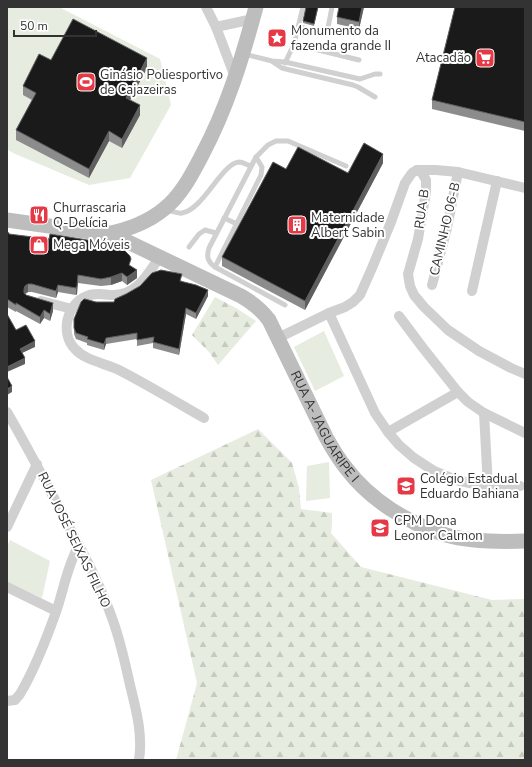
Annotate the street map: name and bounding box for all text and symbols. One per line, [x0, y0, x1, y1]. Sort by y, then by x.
scale bar [14, 12, 96, 38]
text: 50 m [20, 18, 48, 34]
place label: Monumento da fazenda grande II [291, 22, 391, 55]
place icon: Monumento da fazenda grande II [266, 27, 288, 49]
supermarket icon: Atacadão [474, 47, 496, 69]
place label: Atacadão [416, 49, 471, 67]
place label: Ginásio Poliesportivo de Cajazeiras [100, 66, 223, 99]
sports icon: Ginásio Poliesportivo de Cajazeiras [75, 71, 97, 93]
street label: CAMINHO 06-B [426, 181, 464, 277]
street label: RUA B [410, 188, 434, 230]
place label: Churrascaria Q-Delícia [53, 199, 126, 232]
restaurant icon: Churrascaria Q-Delícia [28, 204, 50, 226]
place label: Maternidade Albert Sabin [311, 209, 385, 242]
building icon: Maternidade Albert Sabin [286, 214, 308, 236]
shop icon: Mega Móveis [28, 234, 50, 256]
place label: Mega Móveis [53, 236, 130, 254]
street label: RUA A- JAGUARIPE I [286, 368, 363, 486]
street label: RUA JOSÉ SEIXAS FILHO [33, 469, 116, 611]
place label: Colégio Estadual Eduardo Bahiana [420, 470, 519, 503]
school or university icon: Colégio Estadual Eduardo Bahiana [395, 475, 417, 497]
place label: CPM Dona Leonor Calmon [394, 512, 483, 545]
school or university icon: CPM Dona Leonor Calmon [369, 517, 391, 539]

